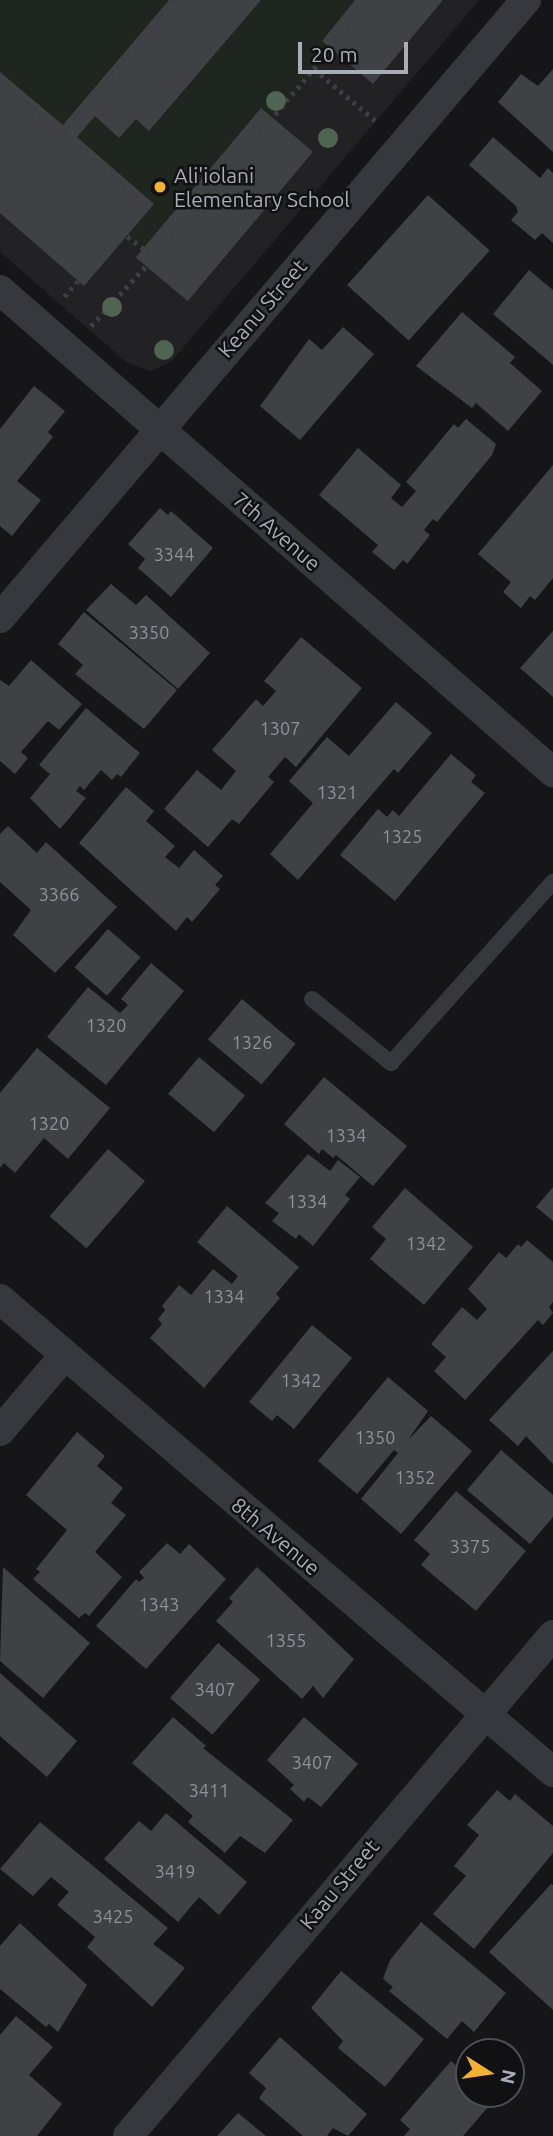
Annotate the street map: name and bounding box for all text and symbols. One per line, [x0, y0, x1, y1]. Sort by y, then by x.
scale bar [301, 28, 411, 72]
text: 20 m [311, 42, 358, 66]
place label: Ali'iolani Elementary School [174, 162, 350, 212]
marker: Ali'iolani Elementary School [152, 179, 168, 195]
street label: Keanu Street [212, 254, 312, 362]
street label: 7th Avenue [228, 486, 326, 576]
house number: 3344 [154, 543, 194, 565]
house number: 3350 [129, 621, 169, 643]
house number: 1307 [260, 717, 300, 739]
house number: 1321 [317, 781, 357, 803]
house number: 1325 [382, 825, 422, 847]
house number: 3366 [39, 883, 79, 905]
house number: 1320 [86, 1014, 126, 1036]
house number: 1326 [232, 1031, 272, 1053]
house number: 1320 [29, 1112, 69, 1134]
house number: 1334 [326, 1124, 366, 1146]
house number: 1334 [287, 1190, 327, 1212]
house number: 1342 [406, 1232, 446, 1254]
house number: 1334 [204, 1285, 244, 1307]
house number: 1342 [281, 1369, 321, 1391]
house number: 1350 [355, 1426, 395, 1448]
house number: 1352 [395, 1466, 435, 1488]
street label: 8th Avenue [227, 1492, 325, 1580]
house number: 3375 [450, 1535, 490, 1557]
house number: 1343 [139, 1593, 179, 1615]
house number: 1355 [266, 1629, 306, 1651]
house number: 3407 [195, 1678, 235, 1700]
house number: 3407 [292, 1751, 332, 1773]
house number: 3411 [189, 1779, 229, 1801]
street label: Kaau Street [294, 1834, 384, 1934]
house number: 3419 [155, 1860, 195, 1882]
house number: 3425 [93, 1905, 133, 1927]
north arrow [455, 2038, 525, 2108]
text: N [496, 2068, 521, 2086]

